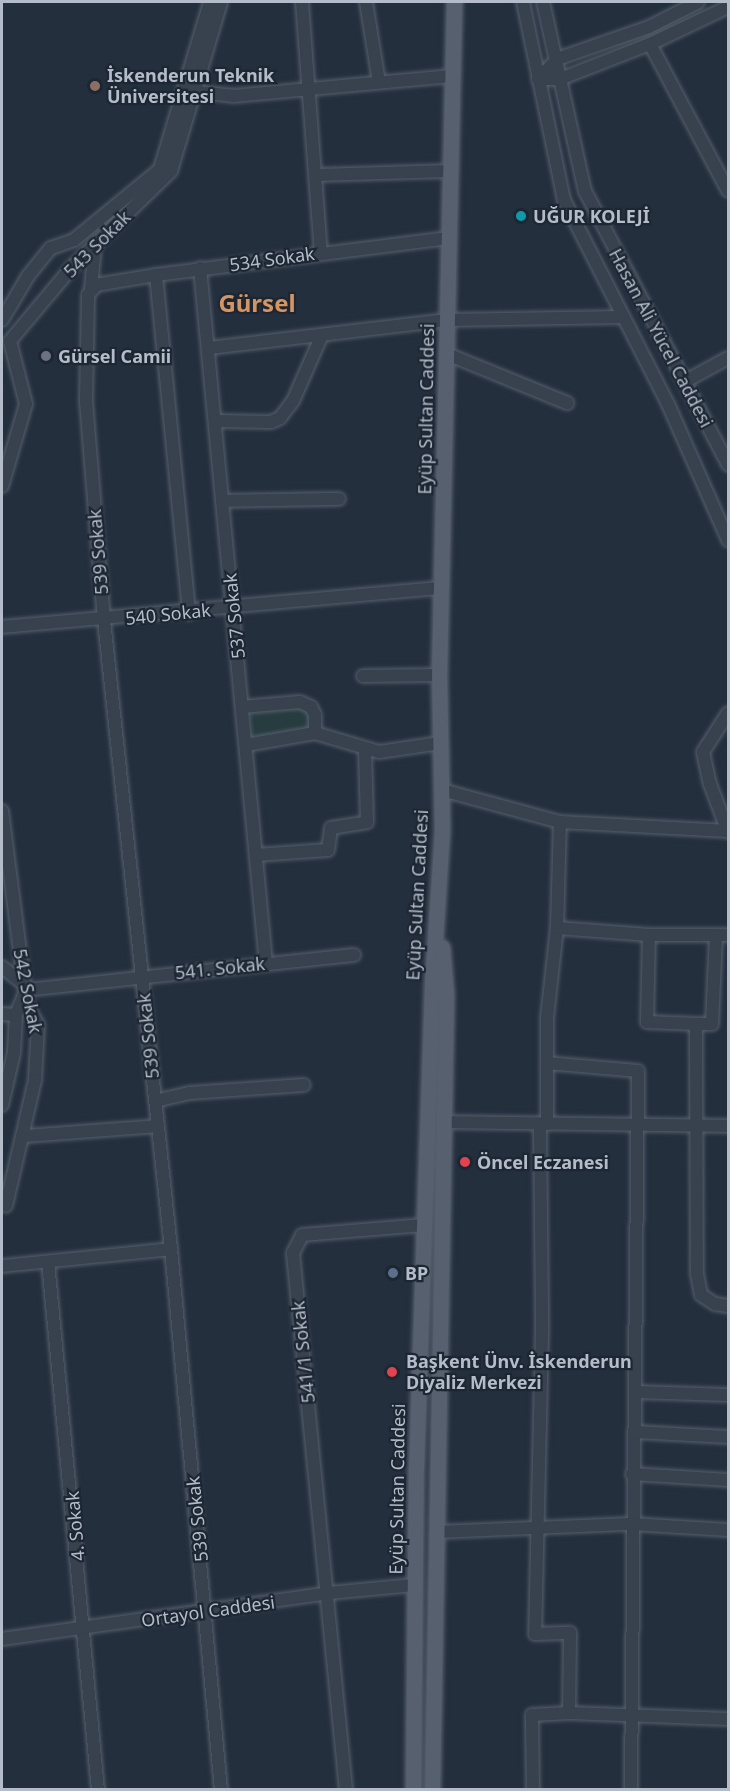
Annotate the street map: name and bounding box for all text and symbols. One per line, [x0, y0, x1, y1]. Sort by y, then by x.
place label: İskenderun Teknik Üniversitesi [107, 65, 274, 107]
marker: İskenderun Teknik Üniversitesi [88, 79, 102, 93]
place label: UĞUR KOLEJİ [533, 205, 650, 227]
street label: 543 Sokak [59, 206, 135, 282]
marker: UĞUR KOLEJİ [514, 209, 528, 223]
street label: 534 Sokak [228, 242, 316, 276]
street label: Hasan Ali Yücel Caddesi [605, 245, 717, 431]
district label: Gürsel [218, 289, 296, 317]
street label: Eyüp Sultan Caddesi [414, 323, 438, 495]
place label: Gürsel Camii [58, 345, 171, 367]
marker: Gürsel Camii [39, 349, 53, 363]
street label: 539 Sokak [84, 508, 112, 596]
street label: 537 Sokak [219, 572, 249, 660]
street label: 540 Sokak [124, 599, 212, 629]
street label: Eyüp Sultan Caddesi [402, 809, 432, 981]
street label: 542 Sokak [9, 947, 47, 1035]
street label: 541. Sokak [174, 953, 266, 983]
street label: 539 Sokak [133, 992, 163, 1080]
place label: Öncel Eczanesi [477, 1151, 609, 1173]
marker: Öncel Eczanesi [458, 1155, 472, 1169]
place label: BP [405, 1262, 428, 1284]
marker: BP [386, 1266, 400, 1280]
street label: 541/1 Sokak [287, 1300, 319, 1404]
place label: Başkent Ünv. İskenderun Diyaliz Merkezi [406, 1351, 632, 1394]
marker: Başkent Ünv. İskenderun Diyaliz Merkezi [383, 1363, 401, 1381]
street label: Eyüp Sultan Caddesi [385, 1403, 409, 1575]
street label: 539 Sokak [182, 1475, 212, 1563]
street label: 4. Sokak [61, 1490, 89, 1562]
street label: Ortayol Caddesi [140, 1591, 276, 1631]

